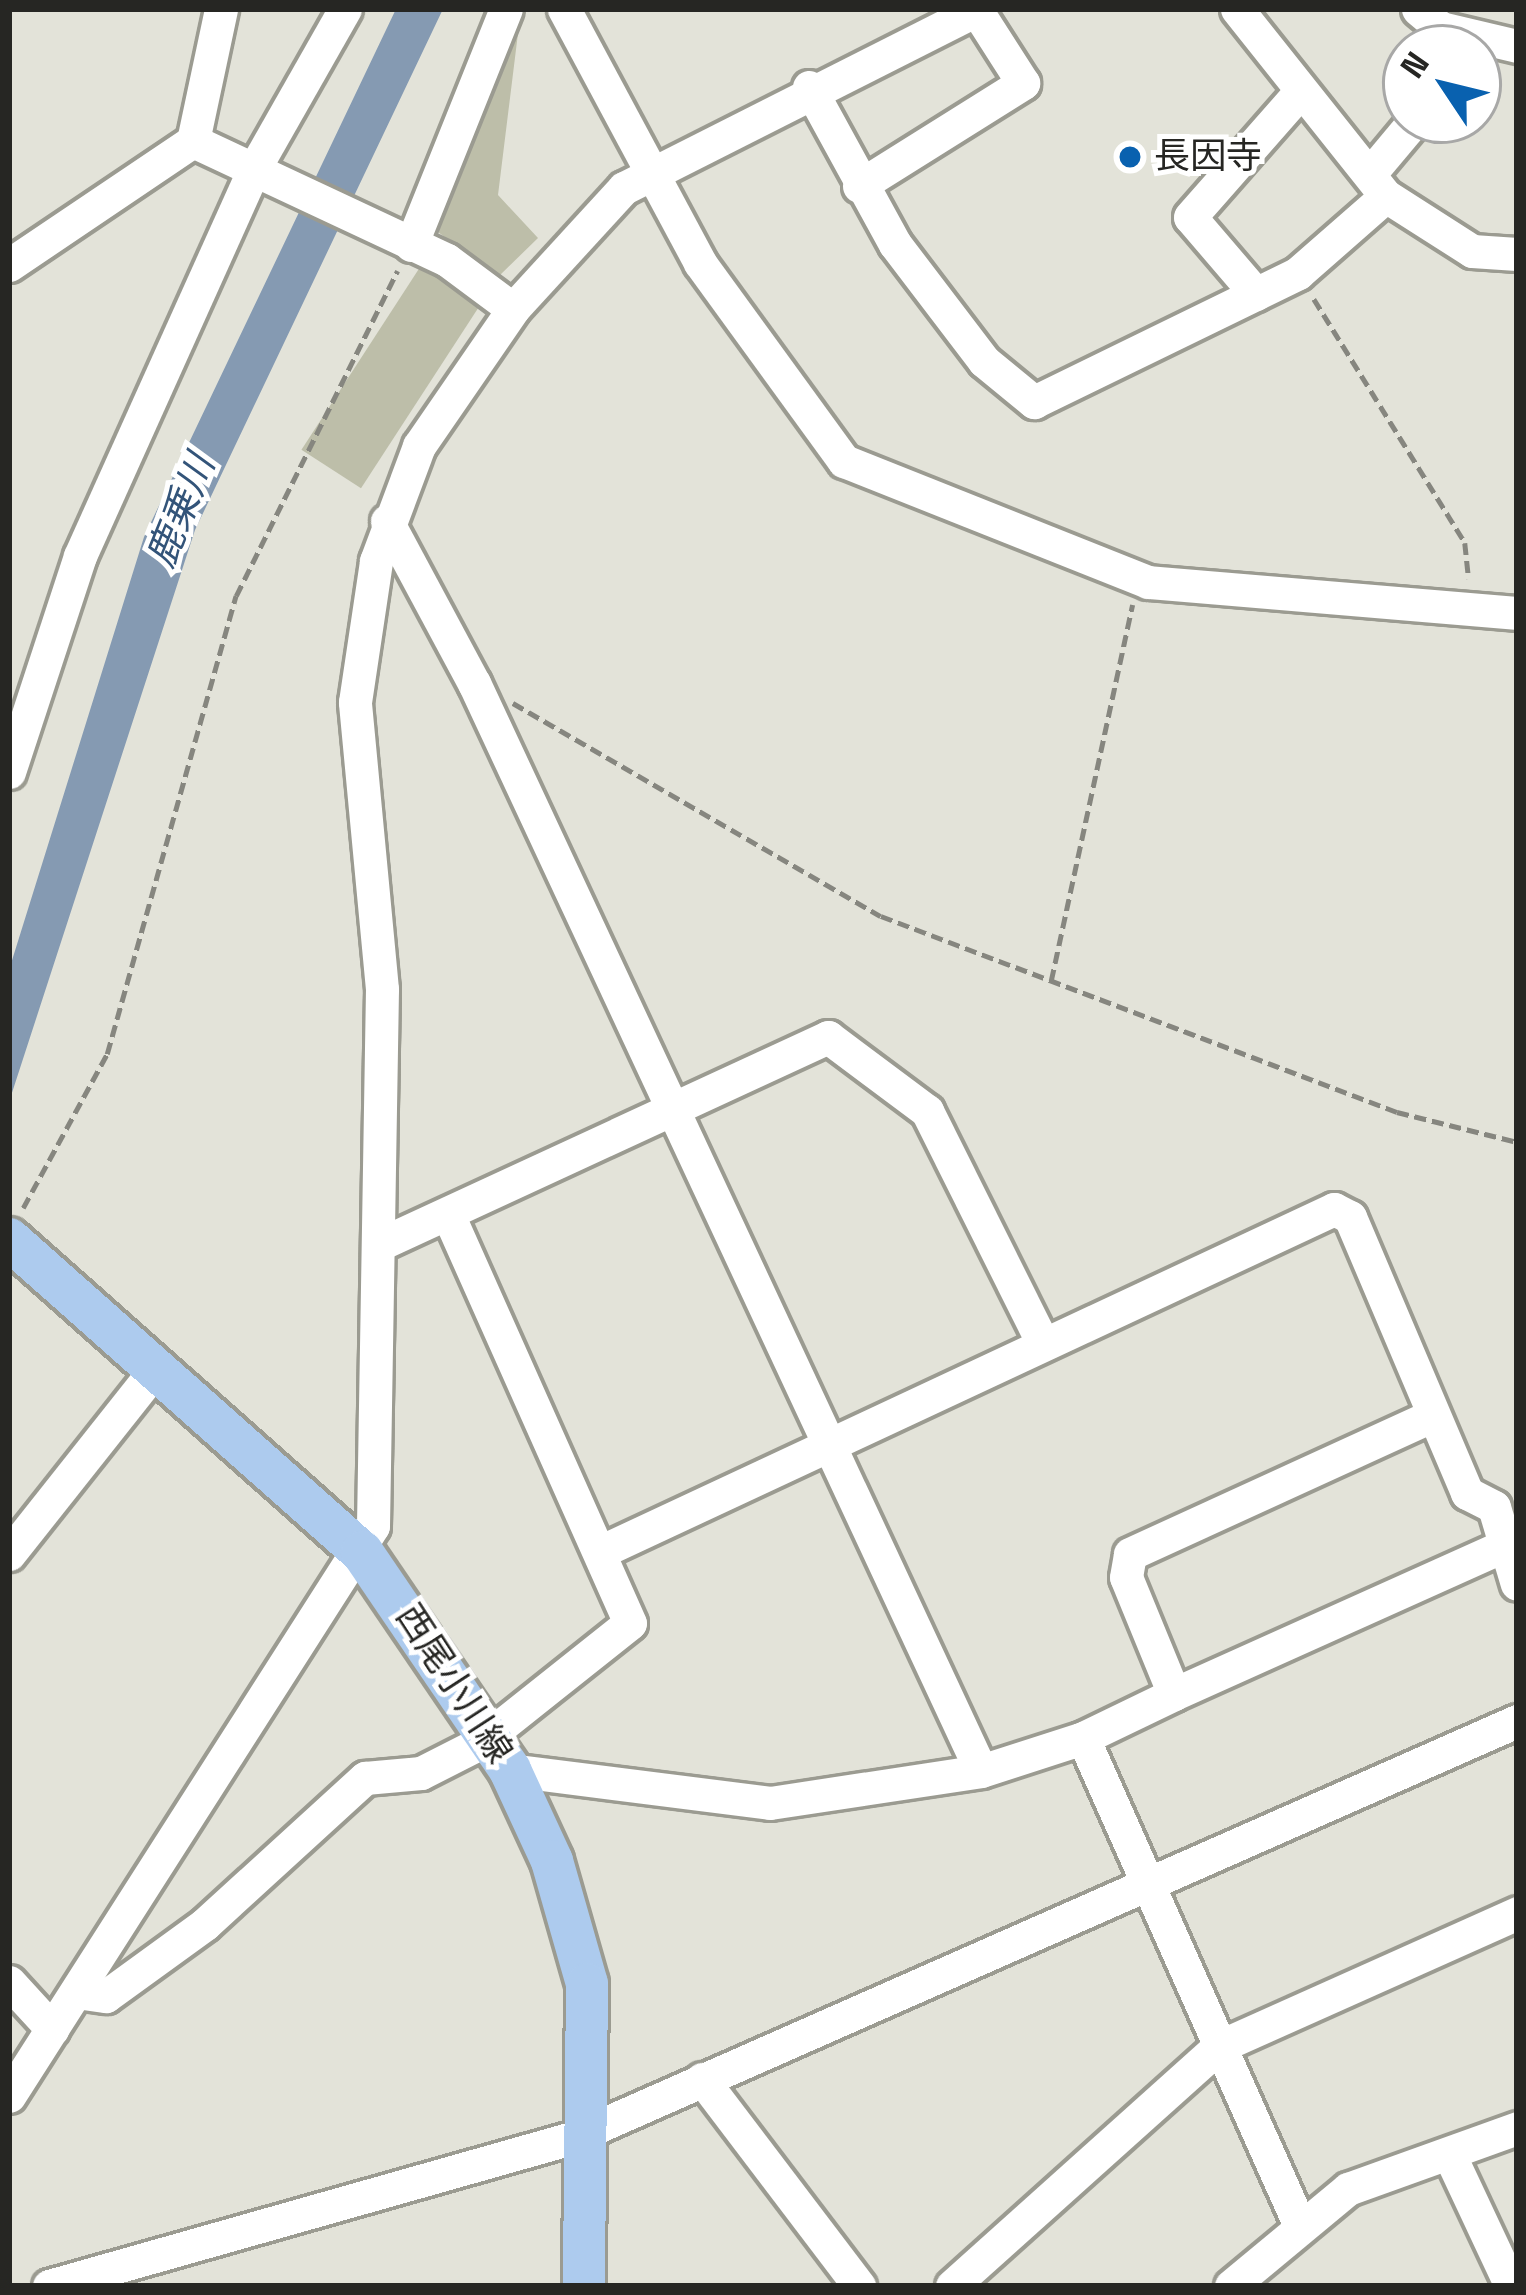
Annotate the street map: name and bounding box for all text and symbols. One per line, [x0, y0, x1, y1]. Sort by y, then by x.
north arrow [1382, 24, 1502, 144]
text: N [1391, 44, 1439, 86]
place label: 長因寺 [1154, 135, 1262, 179]
marker: 長因寺 [1117, 144, 1143, 170]
water label: 鹿乗川 [137, 448, 225, 574]
street label: 西尾小川線 [387, 1597, 521, 1771]

